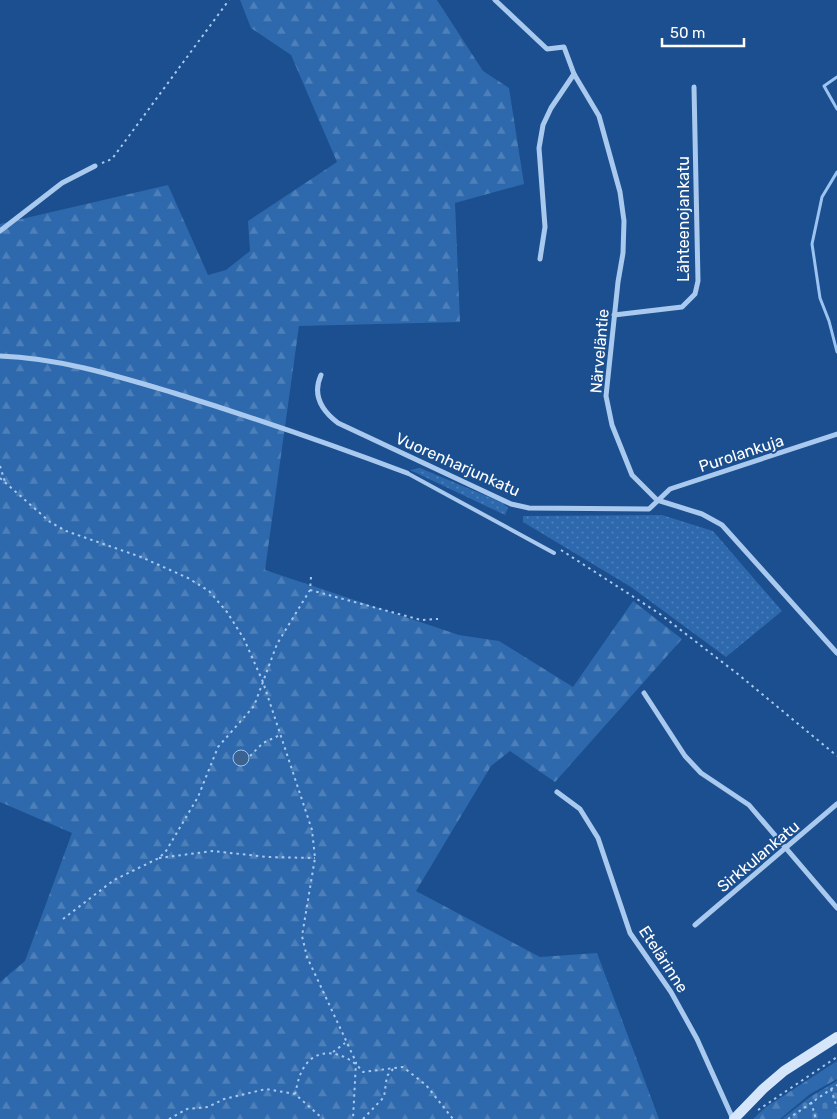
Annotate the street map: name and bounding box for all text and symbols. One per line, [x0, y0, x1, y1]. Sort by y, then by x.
scale bar [662, 15, 744, 47]
text: 50 m [670, 24, 705, 42]
street label: Lähteenojankatu [674, 156, 693, 282]
street label: Närveläntie [586, 308, 613, 394]
street label: Vuorenharjunkatu [393, 429, 523, 500]
street label: Purolankuja [696, 431, 786, 476]
street label: Sirkkulankatu [713, 817, 803, 896]
street label: Etelärinne [635, 922, 692, 996]

